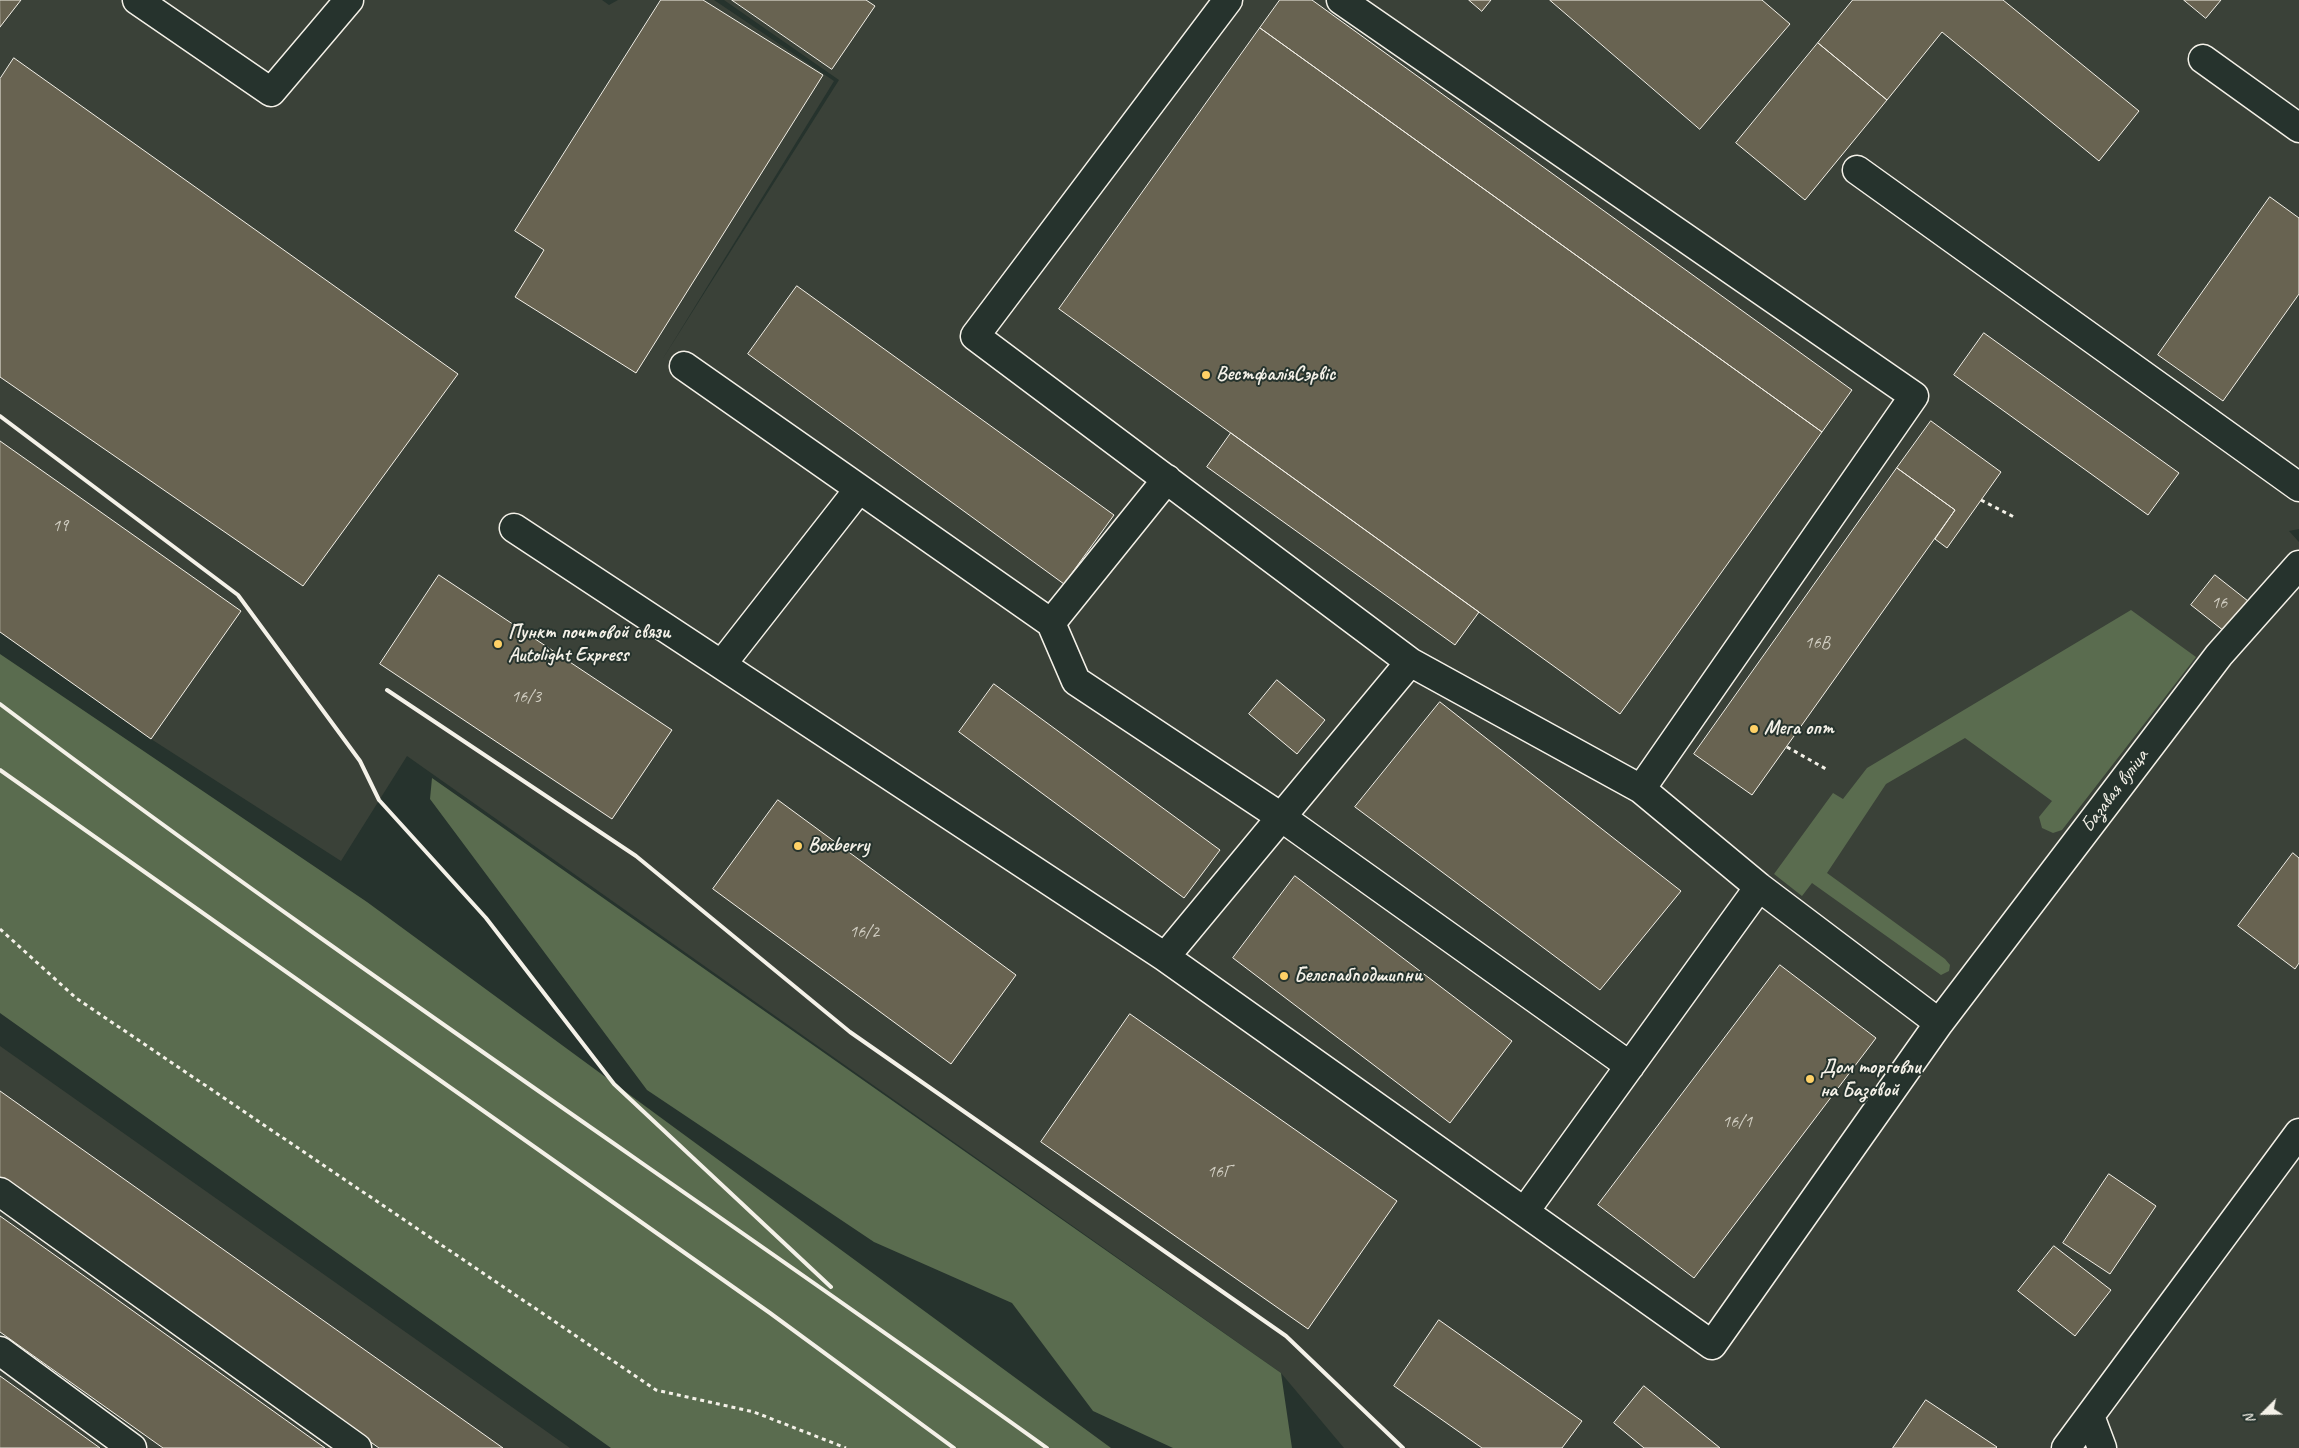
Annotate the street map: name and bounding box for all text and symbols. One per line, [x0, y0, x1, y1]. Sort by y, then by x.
place label: ВестфаліяСэрвіс [1216, 363, 1335, 387]
marker: ВестфаліяСэрвіс [1200, 369, 1212, 381]
house number: 19 [52, 515, 68, 537]
house number: 16 [2211, 592, 2227, 614]
place label: Пункт почтовой связи Autolight Express [508, 621, 670, 668]
house number: 16В [1804, 632, 1830, 654]
marker: Пункт почтовой связи Autolight Express [492, 638, 504, 650]
house number: 16/3 [511, 686, 541, 708]
place label: Мега опт [1764, 717, 1834, 741]
marker: Мега опт [1748, 723, 1760, 735]
street label: Базавая вуліца [2076, 745, 2154, 837]
place label: Boxberry [808, 834, 869, 858]
marker: Boxberry [792, 840, 804, 852]
house number: 16/2 [849, 921, 879, 943]
place label: Белспабподшипни [1294, 964, 1422, 988]
marker: Белспабподшипни [1278, 970, 1290, 982]
place label: Дом торговли на Базовой [1820, 1056, 1921, 1103]
marker: Дом торговли на Базовой [1804, 1073, 1816, 1085]
house number: 16/1 [1722, 1111, 1752, 1133]
house number: 16Г [1207, 1161, 1231, 1183]
north arrow [2239, 1388, 2289, 1438]
text: N [2240, 1412, 2259, 1426]

